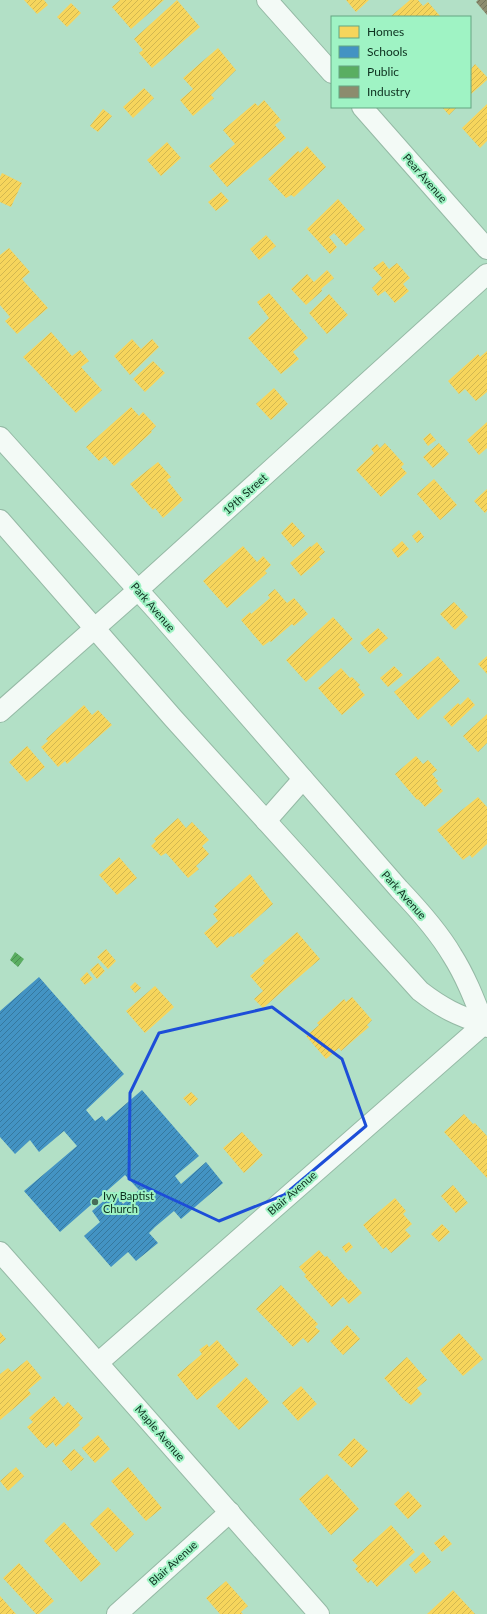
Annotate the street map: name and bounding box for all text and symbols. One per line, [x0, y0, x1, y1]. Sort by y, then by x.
legend [331, 16, 471, 108]
text: Homes [367, 24, 404, 39]
text: Schools [367, 44, 408, 59]
text: Public [367, 64, 399, 79]
text: Industry [367, 84, 411, 99]
street label: Pear Avenue [401, 151, 450, 205]
street label: 19th Street [220, 470, 269, 517]
street label: Park Avenue [129, 580, 178, 634]
street label: Park Avenue [379, 868, 430, 922]
street label: Blair Avenue [265, 1168, 319, 1217]
place label: Ivy Baptist Church [103, 1189, 154, 1215]
marker: Ivy Baptist Church [90, 1197, 100, 1207]
street label: Maple Avenue [133, 1402, 188, 1463]
street label: Blair Avenue [146, 1537, 200, 1588]

